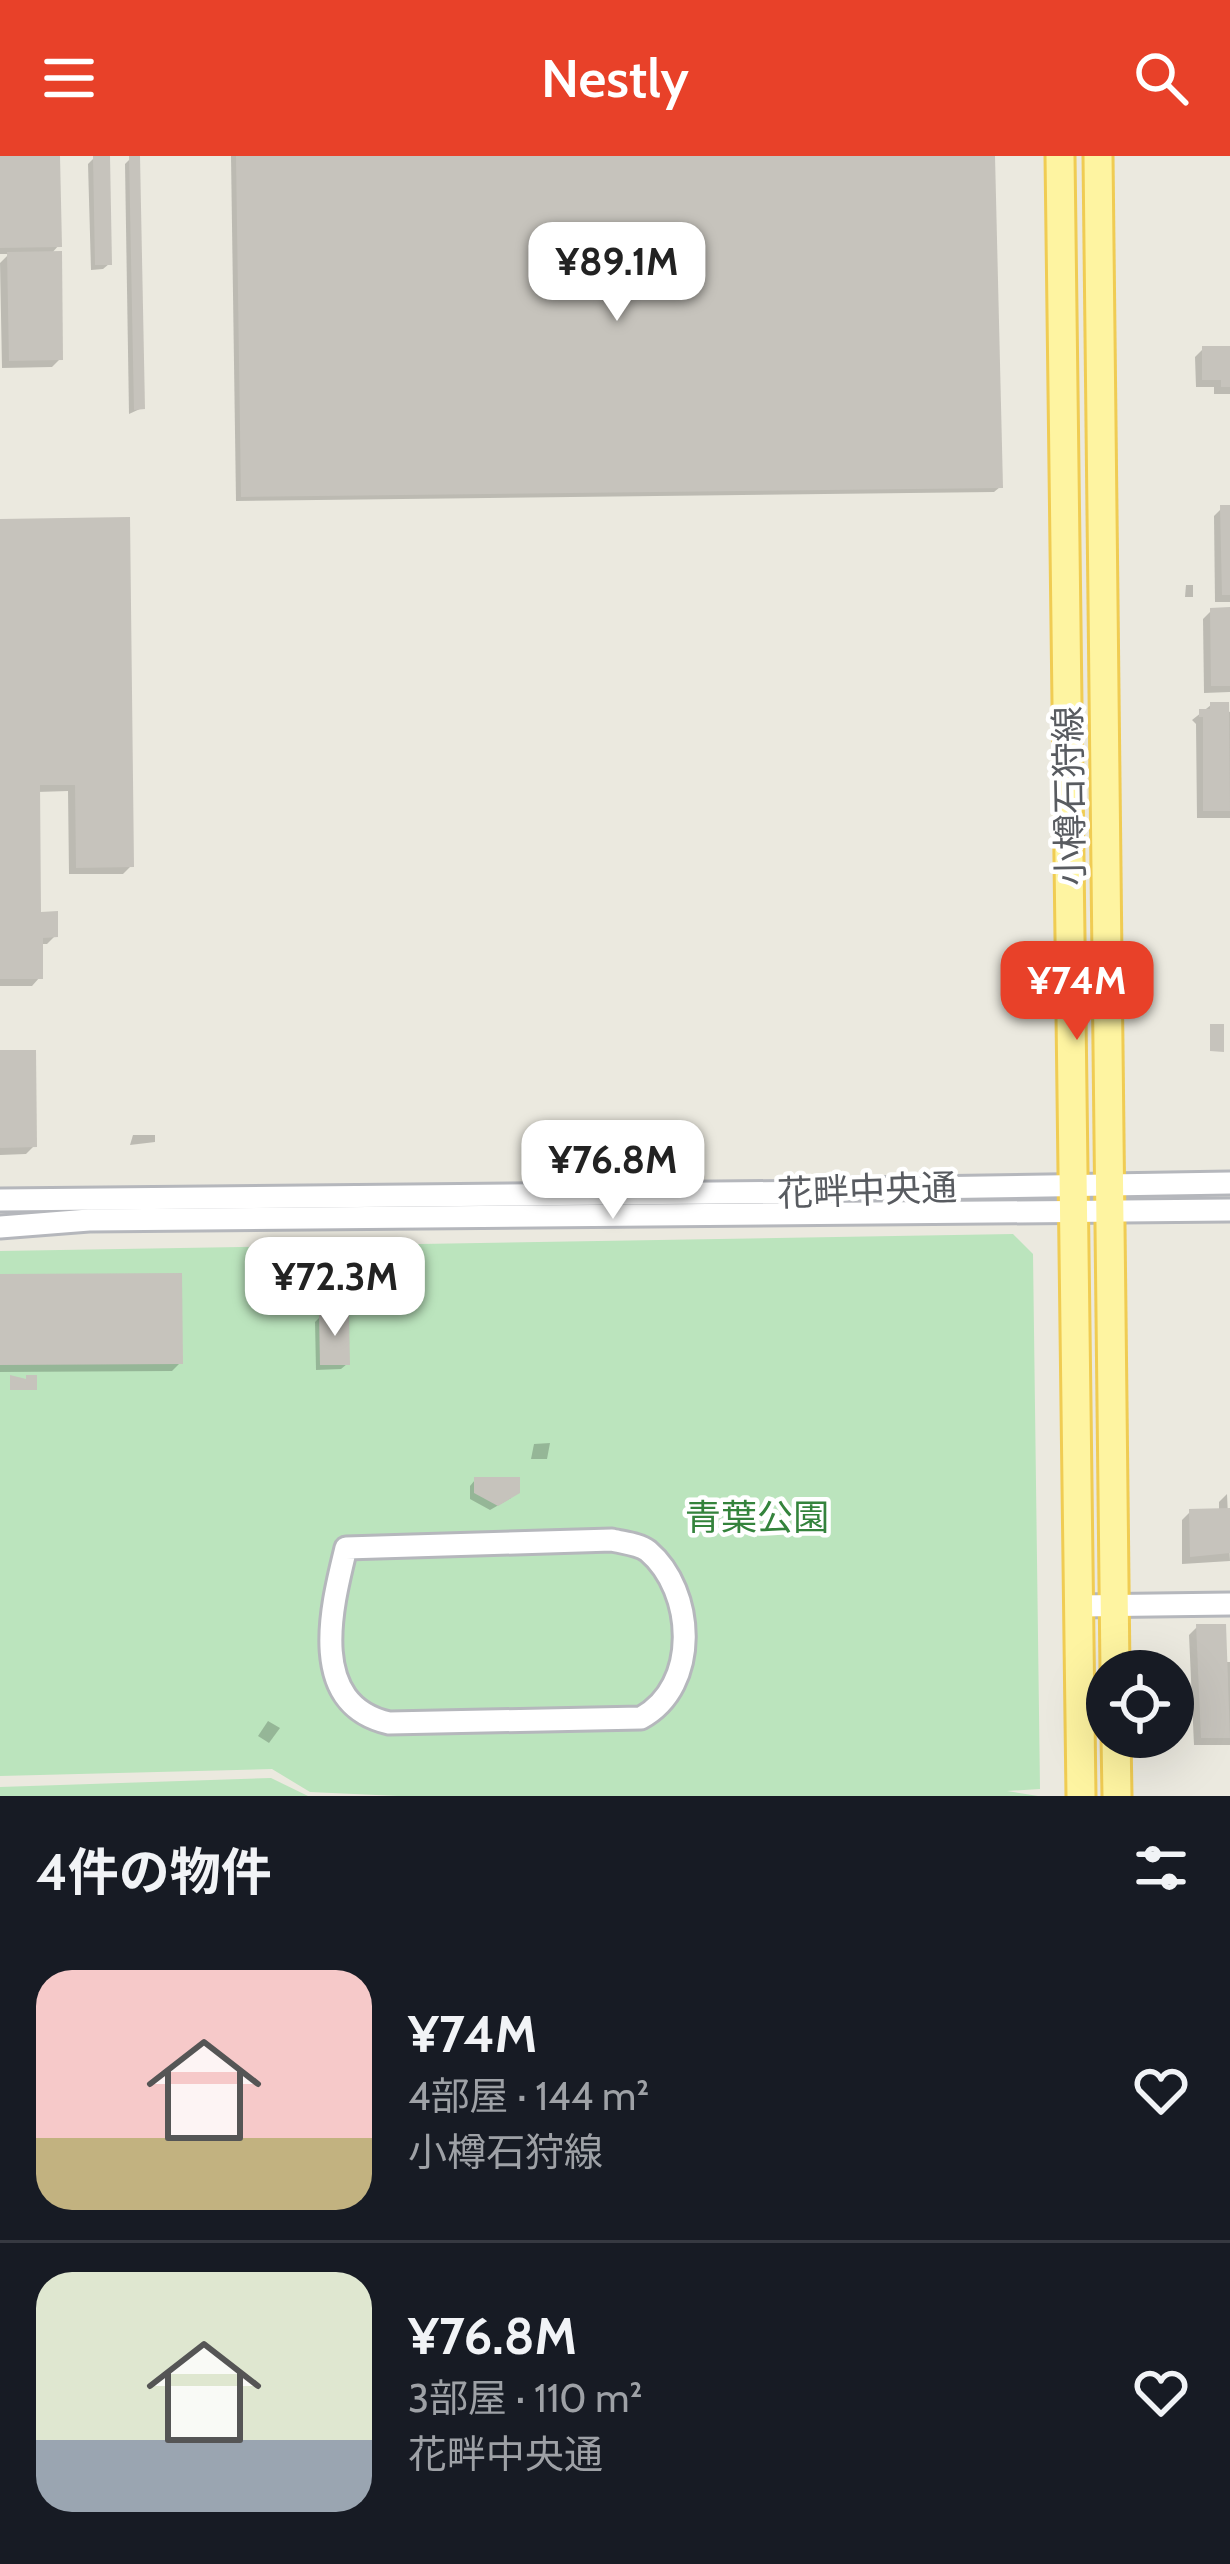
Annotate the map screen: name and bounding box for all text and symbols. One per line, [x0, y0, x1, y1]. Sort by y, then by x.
icon: menu [36, 45, 102, 111]
text: Nestly [541, 45, 689, 111]
icon: search [1128, 45, 1194, 111]
pin: ¥89.1M [519, 222, 715, 324]
text: ¥89.1M [555, 237, 679, 285]
street label: 小樽石狩線 [1045, 706, 1093, 886]
pin: ¥74M [1006, 941, 1148, 1043]
text: ¥74M [1028, 956, 1126, 1004]
pin: ¥76.8M [515, 1120, 711, 1222]
text: ¥76.8M [548, 1135, 678, 1183]
street label: 花畔中央通 [776, 1165, 958, 1215]
pin: ¥72.3M [237, 1237, 433, 1339]
text: ¥72.3M [272, 1252, 398, 1300]
park label: 青葉公園 [685, 1495, 829, 1539]
map controls [1086, 1650, 1194, 1758]
button: locate [1086, 1650, 1194, 1758]
icon: filters [1128, 1835, 1194, 1901]
text: 4件の物件 [36, 1841, 272, 1903]
text: ¥74M [408, 2003, 537, 2065]
icon: home [132, 2018, 276, 2162]
icon: heart [1128, 2057, 1194, 2123]
text: 4部屋 · 144 m² [408, 2072, 649, 2120]
text: 小樽石狩線 [408, 2128, 603, 2176]
text: ¥76.8M [408, 2305, 577, 2367]
icon: home [132, 2320, 276, 2464]
icon: heart [1128, 2359, 1194, 2425]
text: 3部屋 · 110 m² [408, 2374, 643, 2422]
text: 花畔中央通 [408, 2430, 603, 2478]

